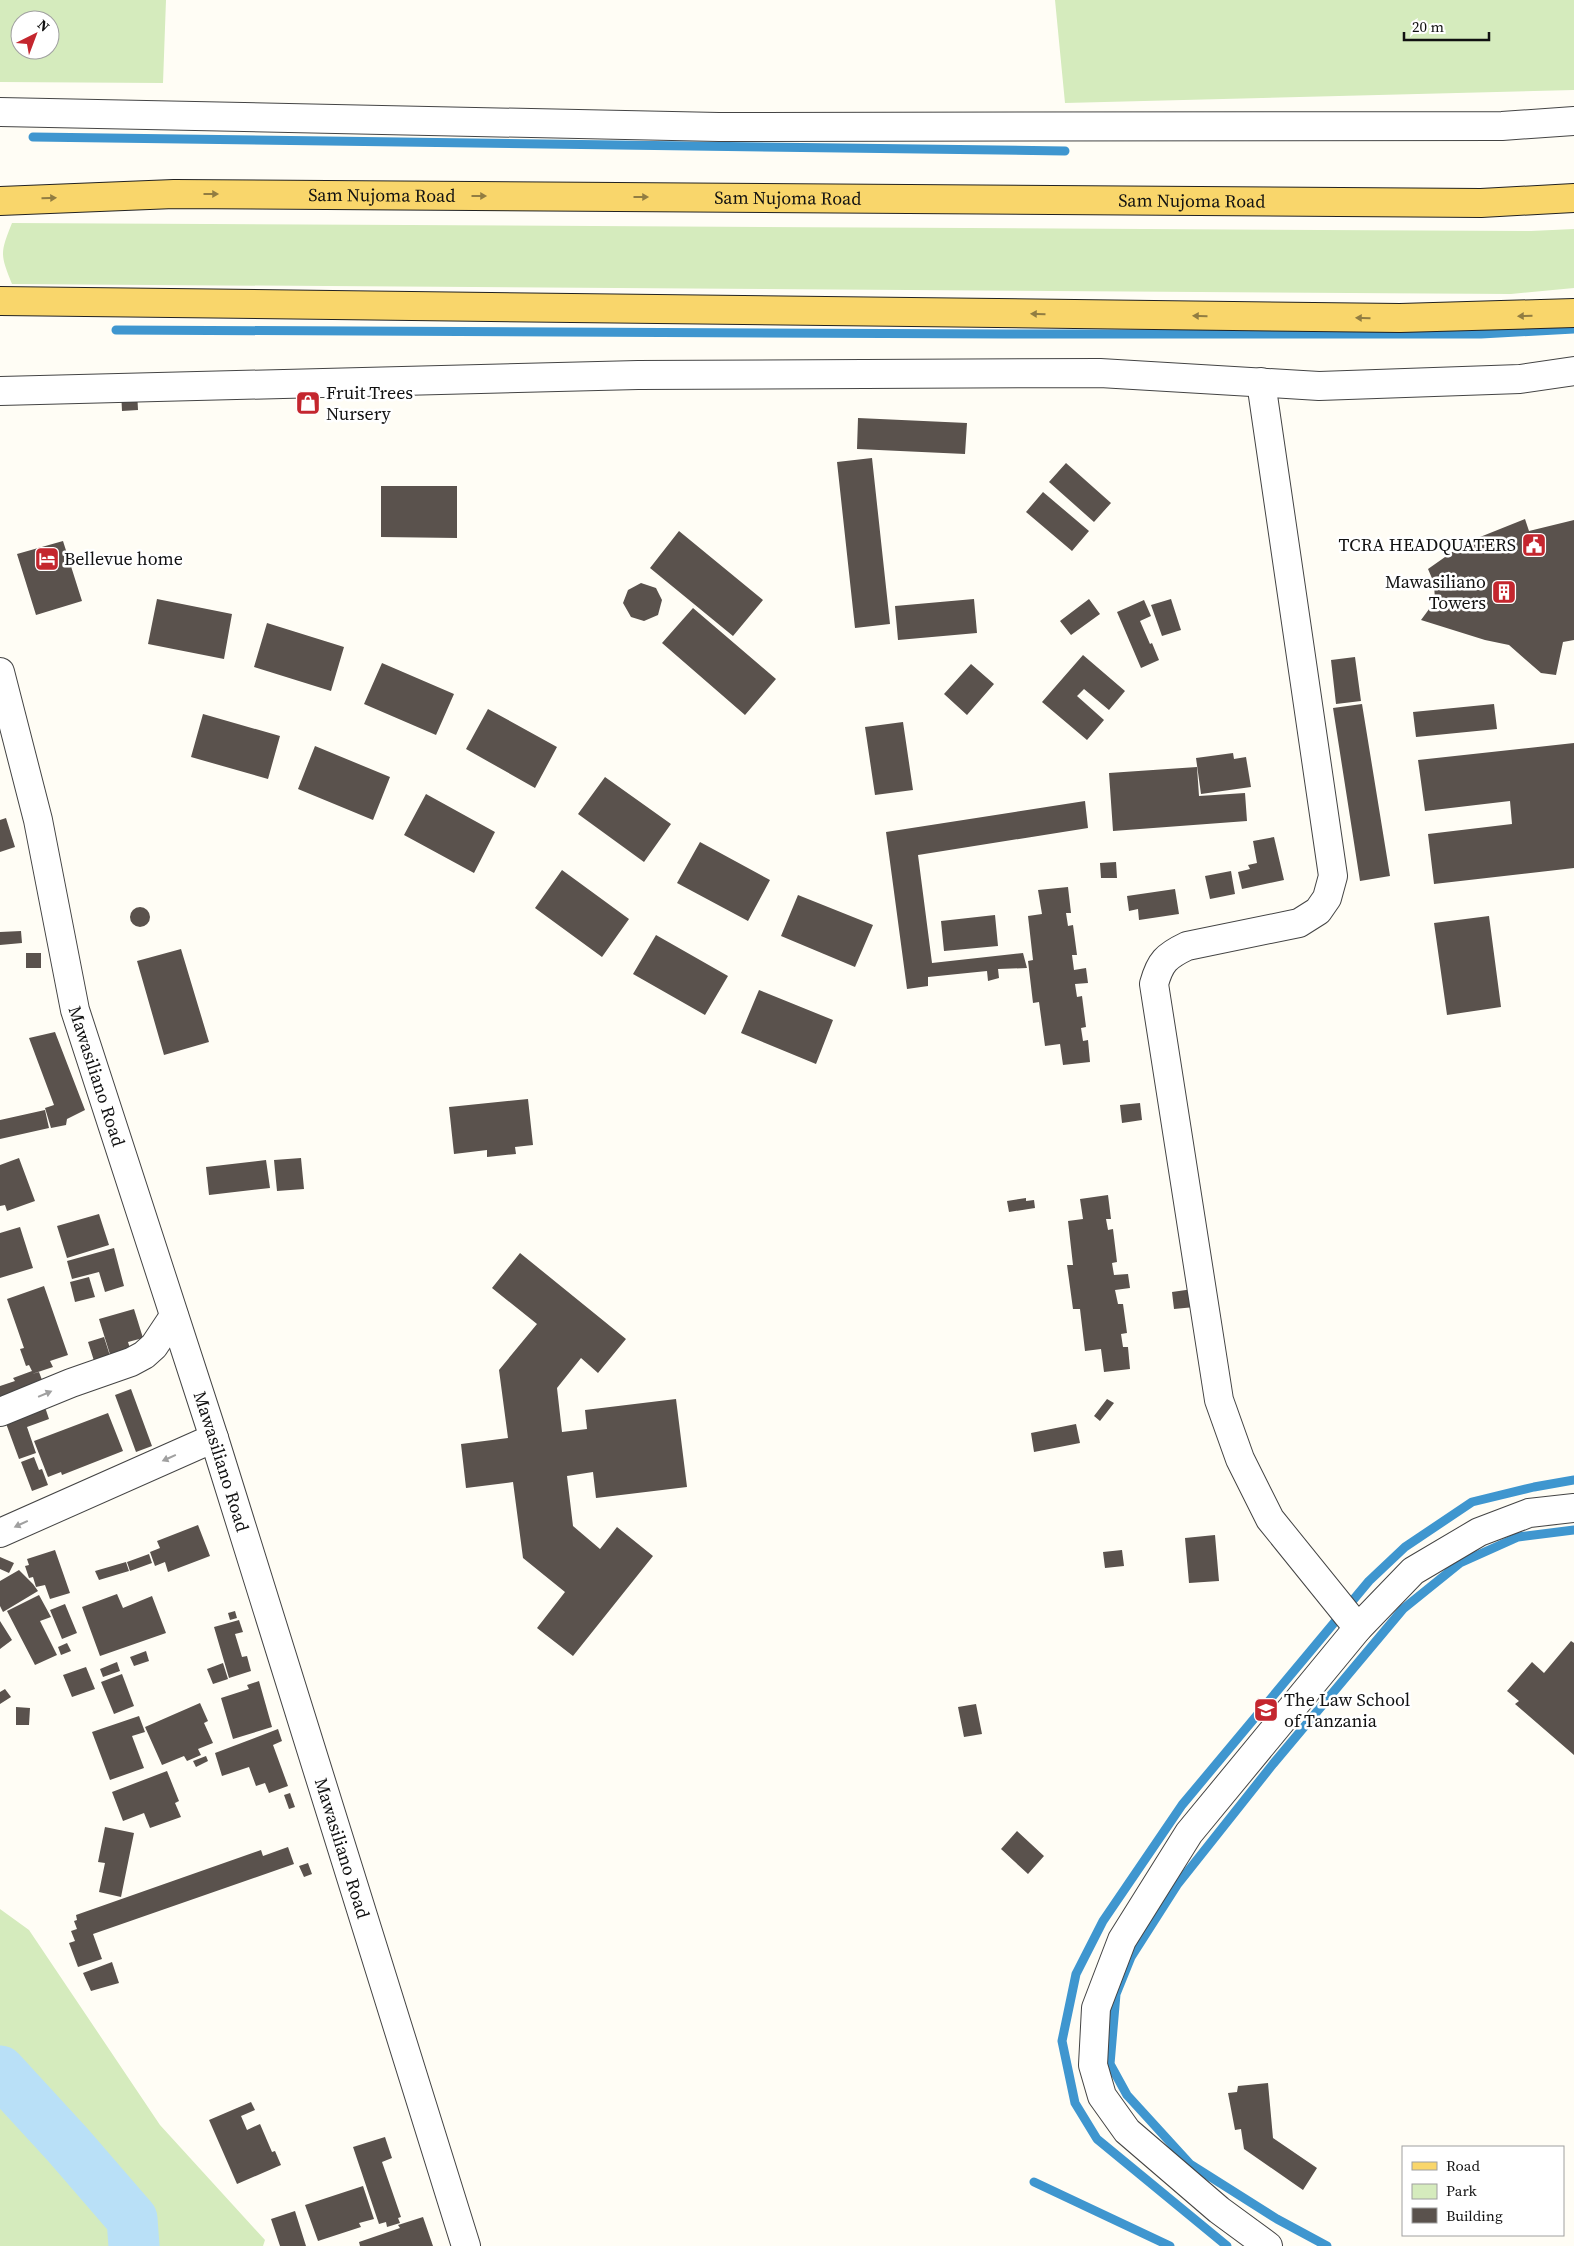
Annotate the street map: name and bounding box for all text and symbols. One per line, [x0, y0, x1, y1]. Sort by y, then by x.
north arrow [10, 10, 60, 60]
scale bar [1404, 10, 1489, 42]
text: N [33, 14, 54, 36]
text: 20 m [1412, 16, 1444, 37]
street label: Sam Nujoma Road [308, 182, 456, 208]
street label: Sam Nujoma Road [714, 185, 862, 211]
street label: Sam Nujoma Road [1118, 188, 1266, 214]
one-way arrow [203, 190, 219, 198]
one-way arrow [471, 192, 487, 200]
one-way arrow [633, 193, 649, 201]
one-way arrow [41, 194, 57, 202]
one-way arrow [1030, 310, 1046, 318]
one-way arrow [1192, 312, 1208, 320]
one-way arrow [1517, 312, 1533, 320]
one-way arrow [1355, 314, 1371, 322]
place label: Fruit Trees Nursery [326, 380, 413, 426]
shop icon: Fruit Trees Nursery [295, 390, 321, 416]
place label: TCRA HEADQUATERS [1339, 532, 1516, 557]
public building icon: TCRA HEADQUATERS [1521, 532, 1547, 558]
hotel icon: Bellevue home [34, 546, 60, 572]
place label: Bellevue home [64, 546, 183, 571]
place label: Mawasiliano Towers [1385, 569, 1486, 615]
building icon: Mawasiliano Towers [1491, 579, 1517, 605]
street label: Mawasiliano Road [63, 1003, 131, 1149]
street label: Mawasiliano Road [188, 1388, 256, 1535]
one-way arrow [38, 1389, 52, 1397]
one-way arrow [162, 1454, 176, 1462]
one-way arrow [13, 1520, 28, 1528]
place label: The Law School of Tanzania [1284, 1687, 1410, 1733]
school or university icon: The Law School of Tanzania [1253, 1697, 1279, 1723]
street label: Mawasiliano Road [309, 1774, 376, 1921]
legend [1402, 2146, 1564, 2236]
text: Road [1446, 2155, 1480, 2176]
text: Park [1446, 2180, 1478, 2201]
text: Building [1446, 2205, 1503, 2226]

